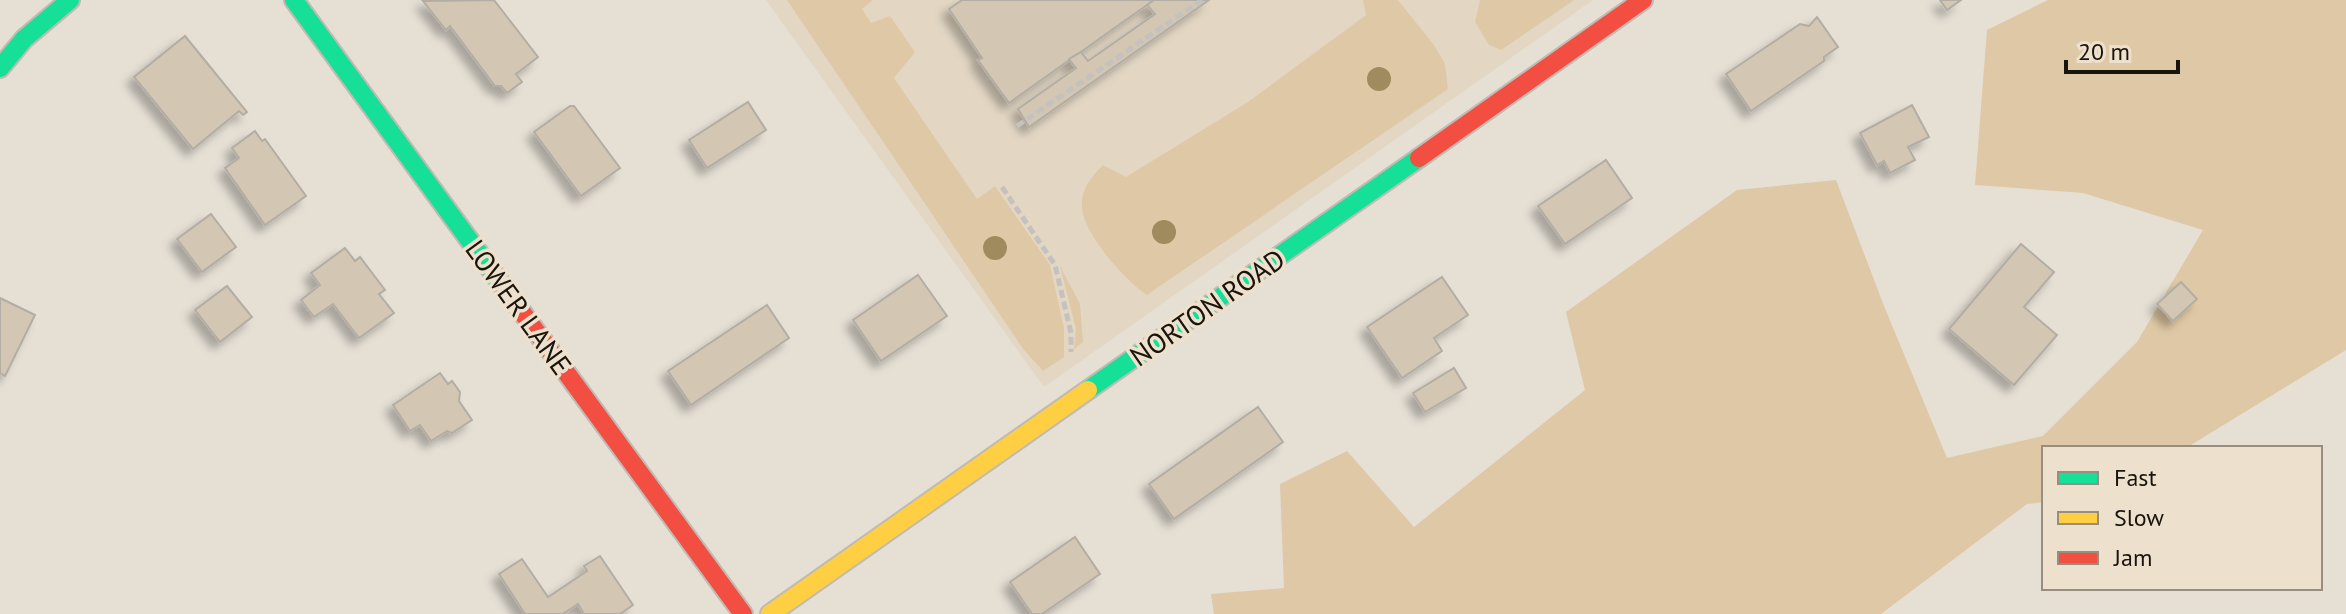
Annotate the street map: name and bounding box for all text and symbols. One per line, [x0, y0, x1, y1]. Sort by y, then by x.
scale bar [2066, 24, 2178, 74]
text: 20 m [2078, 36, 2130, 67]
street label: LOWER LANE [457, 232, 581, 382]
street label: NORTON ROAD [1122, 240, 1292, 374]
legend [2042, 446, 2322, 590]
text: Fast [2114, 462, 2157, 493]
text: Slow [2114, 502, 2164, 533]
text: Jam [2113, 542, 2152, 573]

